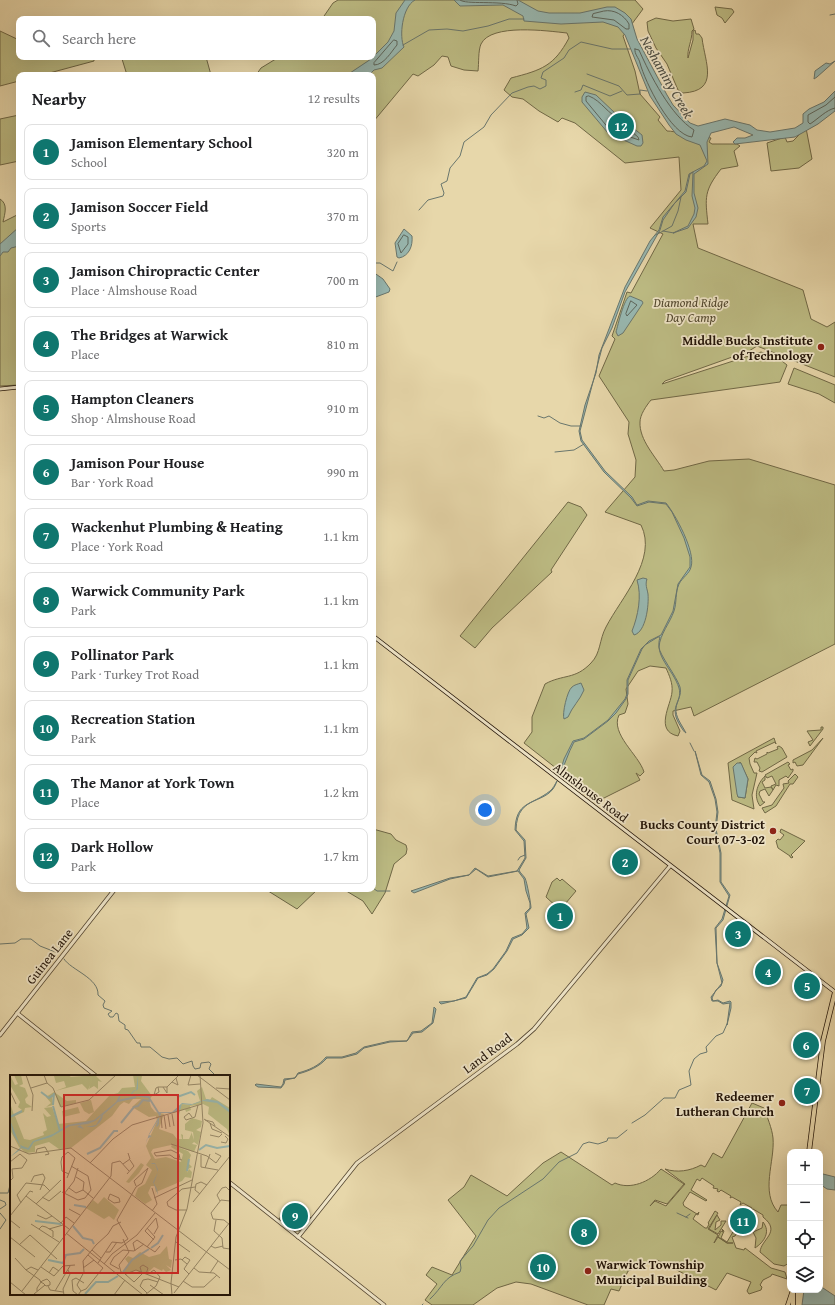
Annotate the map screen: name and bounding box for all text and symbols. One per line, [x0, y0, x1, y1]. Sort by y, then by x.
search box [16, 16, 376, 60]
icon: search [30, 27, 52, 49]
text: Search here [62, 28, 136, 49]
water label: Neshaminy Creek [635, 32, 699, 122]
text: Nearby [32, 86, 86, 111]
text: 12 results [308, 89, 360, 108]
pin: 12 [608, 111, 634, 141]
text: Jamison Elementary School [71, 132, 252, 153]
text: 1 [43, 143, 49, 162]
text: 320 m [327, 143, 359, 162]
text: School [71, 153, 107, 172]
text: Jamison Soccer Field [71, 196, 208, 217]
text: 2 [43, 207, 49, 226]
text: 370 m [327, 207, 359, 226]
text: Sports [71, 217, 106, 236]
text: Jamison Chiropractic Center [71, 260, 260, 281]
text: 3 [43, 271, 49, 290]
text: 700 m [327, 271, 359, 290]
text: Place · Almshouse Road [71, 281, 197, 300]
park label: Diamond Ridge Day Camp [653, 293, 728, 327]
text: The Bridges at Warwick [71, 324, 228, 345]
place label: Middle Bucks Institute of Technology [682, 331, 813, 365]
text: 4 [43, 335, 49, 354]
text: 810 m [327, 335, 359, 354]
marker: Middle Bucks Institute of Technology [816, 342, 826, 352]
text: Place [71, 345, 100, 364]
text: Hampton Cleaners [71, 388, 194, 409]
text: 5 [43, 399, 49, 418]
text: 910 m [327, 399, 359, 418]
text: Shop · Almshouse Road [71, 409, 196, 428]
text: Jamison Pour House [71, 452, 204, 473]
text: 6 [43, 463, 49, 482]
text: 990 m [327, 463, 359, 482]
text: Bar · York Road [71, 473, 153, 492]
text: Wackenhut Plumbing & Heating [71, 516, 283, 537]
text: 7 [43, 527, 49, 546]
text: 1.1 km [323, 527, 359, 546]
text: Place · York Road [71, 537, 163, 556]
text: Warwick Community Park [71, 580, 245, 601]
text: 8 [43, 591, 49, 610]
text: 1.1 km [323, 591, 359, 610]
text: Park [71, 601, 96, 620]
text: Pollinator Park [71, 644, 174, 665]
text: 9 [43, 655, 49, 674]
text: 1.1 km [323, 655, 359, 674]
text: Park · Turkey Trot Road [71, 665, 199, 684]
text: Recreation Station [71, 708, 195, 729]
text: 10 [39, 719, 53, 738]
text: 1.1 km [323, 719, 359, 738]
text: Park [71, 729, 96, 748]
street label: Almshouse Road [549, 758, 632, 827]
text: The Manor at York Town [71, 772, 234, 793]
text: 11 [39, 783, 53, 802]
text: 1.2 km [323, 783, 359, 802]
text: Place [71, 793, 100, 812]
your location [475, 800, 495, 820]
place label: Bucks County District Court 07-3-02 [640, 815, 765, 849]
marker: Bucks County District Court 07-3-02 [768, 826, 778, 836]
text: Dark Hollow [71, 836, 153, 857]
text: 12 [39, 847, 53, 866]
text: 1.7 km [323, 847, 359, 866]
pin: 2 [612, 847, 638, 877]
text: Park [71, 857, 96, 876]
pin: 1 [547, 901, 573, 931]
pin: 3 [725, 919, 751, 949]
street label: Guinea Lane [21, 924, 77, 988]
pin: 4 [755, 957, 781, 987]
pin: 5 [794, 971, 820, 1001]
street label: Land Road [459, 1029, 516, 1078]
pin: 6 [793, 1030, 819, 1060]
inset map [10, 1075, 230, 1295]
pin: 7 [794, 1076, 820, 1106]
place label: Redeemer Lutheran Church [676, 1087, 774, 1121]
marker: Redeemer Lutheran Church [777, 1098, 787, 1108]
map controls [787, 1149, 823, 1293]
button: + [787, 1149, 823, 1185]
button: − [787, 1185, 823, 1221]
pin: 9 [282, 1201, 308, 1231]
pin: 11 [730, 1206, 756, 1236]
pin: 8 [571, 1217, 597, 1247]
button: locate [787, 1221, 823, 1257]
pin: 10 [530, 1252, 556, 1282]
place label: Warwick Township Municipal Building [596, 1255, 707, 1289]
button: layers [787, 1257, 823, 1293]
marker: Warwick Township Municipal Building [583, 1266, 593, 1276]

